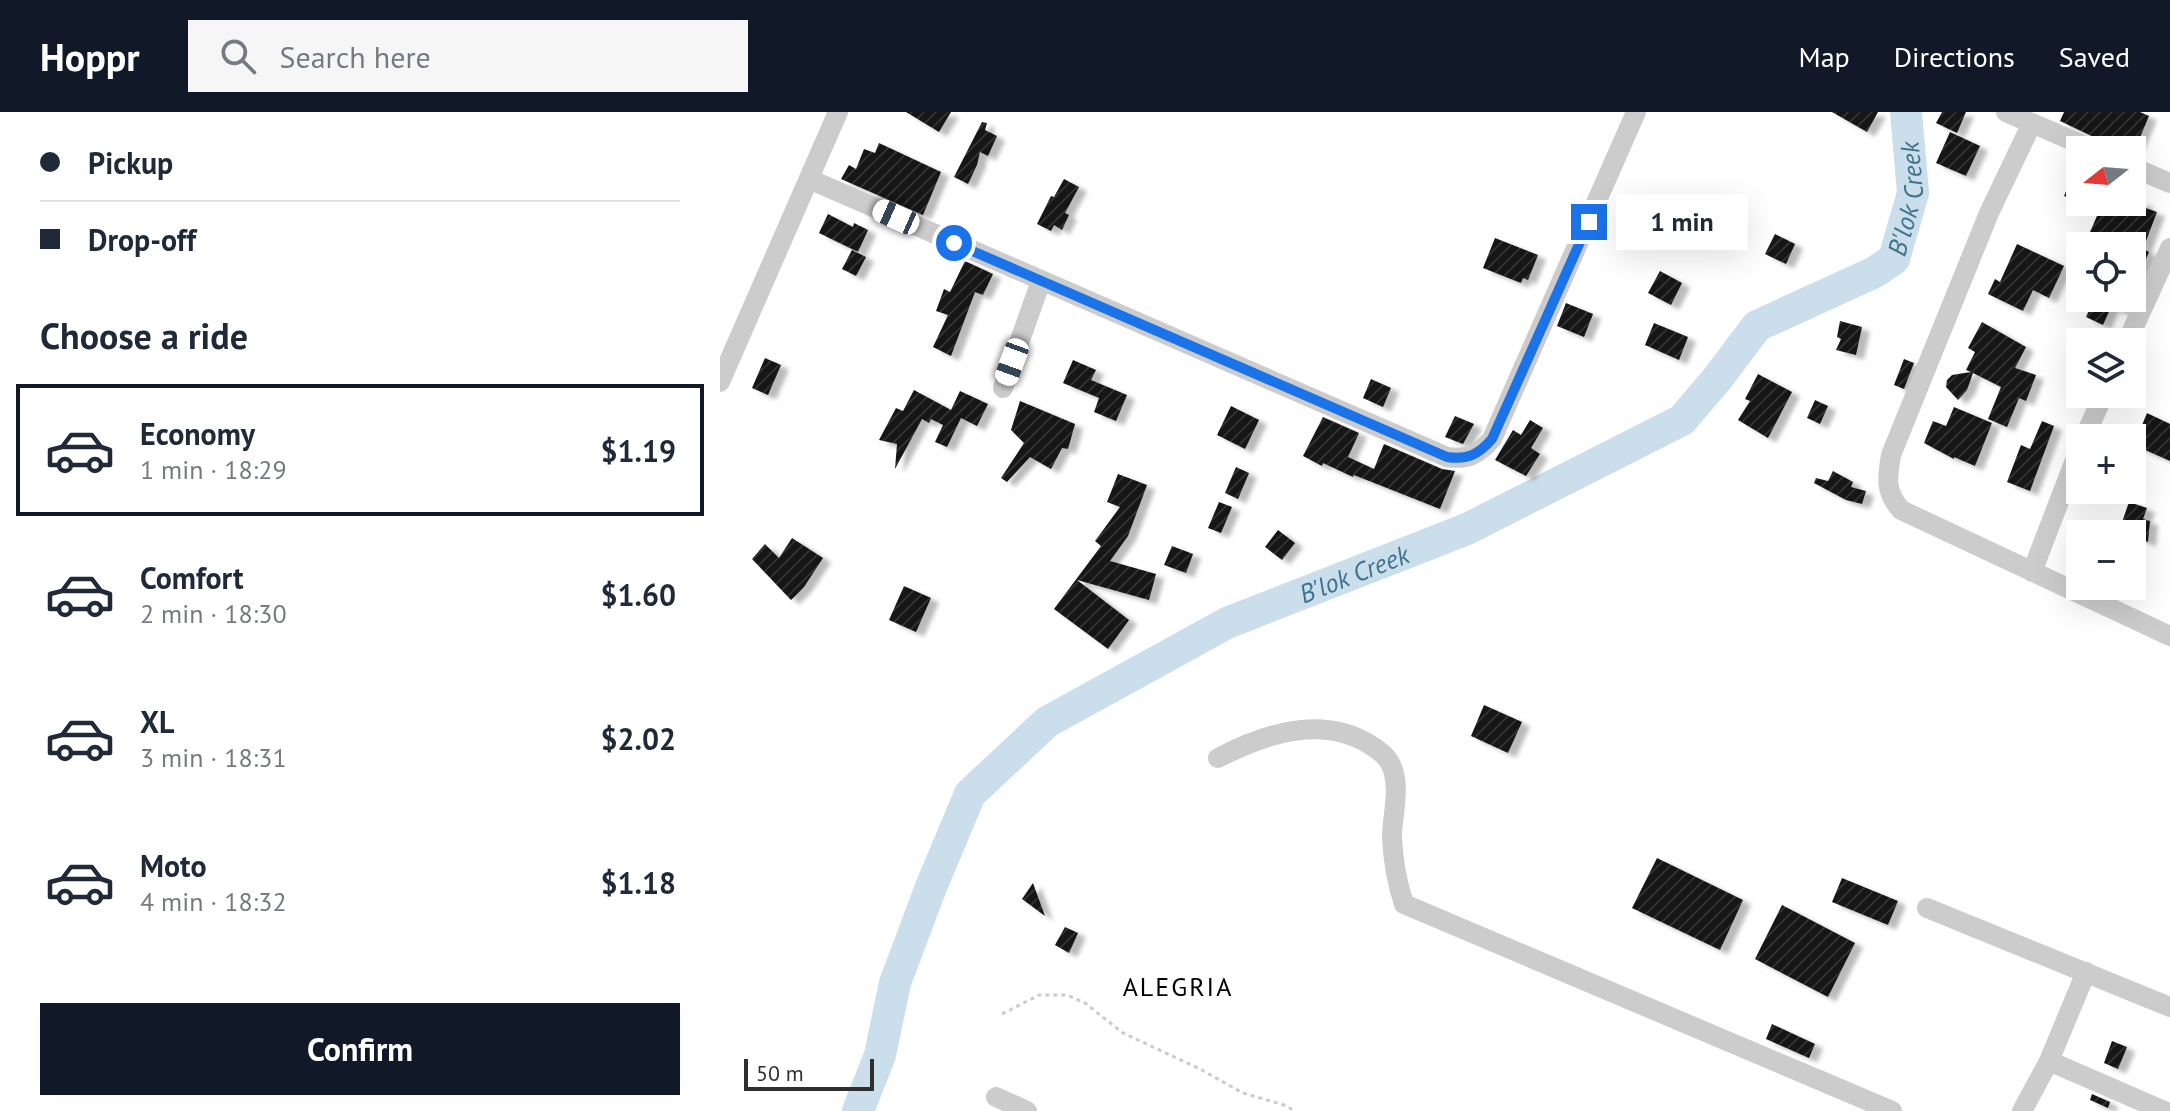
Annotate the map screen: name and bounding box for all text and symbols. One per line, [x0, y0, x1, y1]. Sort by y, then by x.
search box [188, 20, 748, 92]
text: Hoppr [40, 32, 140, 81]
icon: search [216, 34, 260, 78]
text: Search here [280, 37, 431, 76]
text: Map [1799, 38, 1850, 75]
text: Directions [1894, 38, 2015, 75]
text: Saved [2059, 38, 2130, 75]
north arrow [2066, 136, 2146, 216]
map controls [2066, 136, 2146, 600]
water label: B'lok Creek [1879, 139, 1930, 259]
text: Pickup [88, 143, 173, 182]
callout: 1 min [1617, 194, 1749, 250]
car [869, 196, 923, 238]
route end [1571, 204, 1607, 240]
text: 1 min [1650, 205, 1714, 238]
text: Drop-off [88, 220, 196, 259]
route start [936, 225, 972, 261]
button: locate [2066, 232, 2146, 312]
text: Choose a ride [40, 312, 248, 359]
button: layers [2066, 328, 2146, 408]
car [993, 335, 1031, 389]
icon: car [44, 414, 116, 486]
text: Economy [140, 414, 255, 453]
button: + [2066, 424, 2146, 504]
text: $1.19 [601, 431, 676, 470]
text: 1 min · 18:29 [140, 453, 287, 486]
button: − [2066, 520, 2146, 600]
water label: B'lok Creek [1294, 537, 1415, 610]
icon: car [44, 558, 116, 630]
text: Comfort [140, 558, 243, 597]
text: $1.60 [601, 575, 676, 614]
text: 2 min · 18:30 [140, 597, 287, 630]
icon: car [44, 702, 116, 774]
text: XL [140, 702, 174, 741]
text: $2.02 [601, 719, 676, 758]
text: 3 min · 18:31 [140, 741, 287, 774]
icon: car [44, 846, 116, 918]
text: Moto [140, 846, 207, 885]
text: $1.18 [601, 863, 676, 902]
text: 4 min · 18:32 [140, 885, 287, 918]
district label: ALEGRIA [1123, 970, 1233, 1003]
button: Confirm [40, 1003, 680, 1095]
scale bar [744, 1055, 874, 1091]
text: 50 m [756, 1059, 804, 1087]

